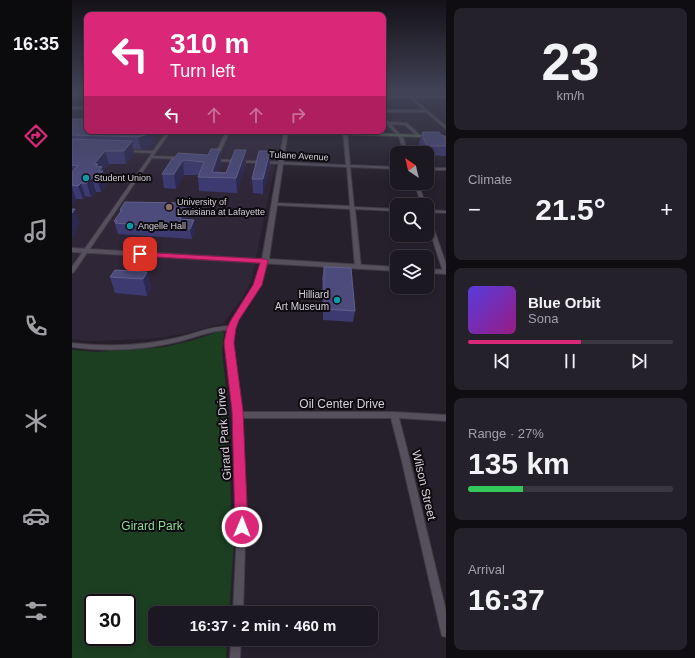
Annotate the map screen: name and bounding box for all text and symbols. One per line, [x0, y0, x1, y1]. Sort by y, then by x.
icon: left [104, 28, 156, 80]
text: 310 m [170, 28, 249, 59]
text: 23 [542, 33, 599, 91]
text: 16:35 [13, 34, 59, 54]
text: Turn left [170, 61, 235, 81]
text: km/h [556, 88, 585, 103]
icon: left [161, 104, 183, 126]
icon: ahead [203, 104, 225, 126]
icon: ahead [245, 104, 267, 126]
icon: right [287, 104, 309, 126]
icon: directions [22, 122, 50, 150]
north arrow [390, 146, 434, 190]
map controls [390, 146, 434, 294]
street label: Tulane Avenue [269, 149, 329, 163]
text: Climate [468, 172, 512, 187]
marker: Student Union [81, 173, 91, 183]
place label: Student Union [94, 173, 151, 183]
text: 21.5° [535, 193, 606, 226]
place label: University of Louisiana at Lafayette [177, 197, 265, 217]
text: − [468, 197, 481, 222]
text: + [660, 197, 673, 222]
button: search [390, 198, 434, 242]
marker: University of Louisiana at Lafayette [164, 202, 174, 212]
icon: music [22, 217, 50, 245]
marker: Angelle Hall [125, 221, 135, 231]
place label: Angelle Hall [138, 221, 186, 231]
pin [123, 237, 157, 271]
icon: arrive [129, 243, 151, 265]
button: layers [390, 250, 434, 294]
place label: Hilliard Art Museum [275, 289, 329, 312]
text: Blue Orbit [528, 294, 601, 311]
marker: Hilliard Art Museum [332, 295, 342, 305]
text: Sona [528, 311, 558, 326]
icon: phone [22, 312, 50, 340]
icon: previous [491, 350, 513, 372]
icon: pause [559, 350, 581, 372]
icon: next [628, 350, 650, 372]
street label: Girard Park Drive [214, 387, 234, 481]
street label: Oil Center Drive [299, 397, 385, 411]
icon: climate [22, 407, 50, 435]
text: Range · 27% [468, 426, 544, 441]
text: 135 km [468, 447, 570, 480]
street label: Wilson Street [409, 449, 439, 522]
icon: car [22, 502, 50, 530]
position arrow [221, 506, 263, 548]
park label: Girard Park [121, 519, 184, 533]
text: Arrival [468, 562, 505, 577]
text: 16:37 [468, 583, 545, 616]
speed limit sign: 30 [84, 594, 136, 646]
icon: filters [22, 597, 50, 625]
text: 16:37 · 2 min · 460 m [190, 617, 336, 634]

